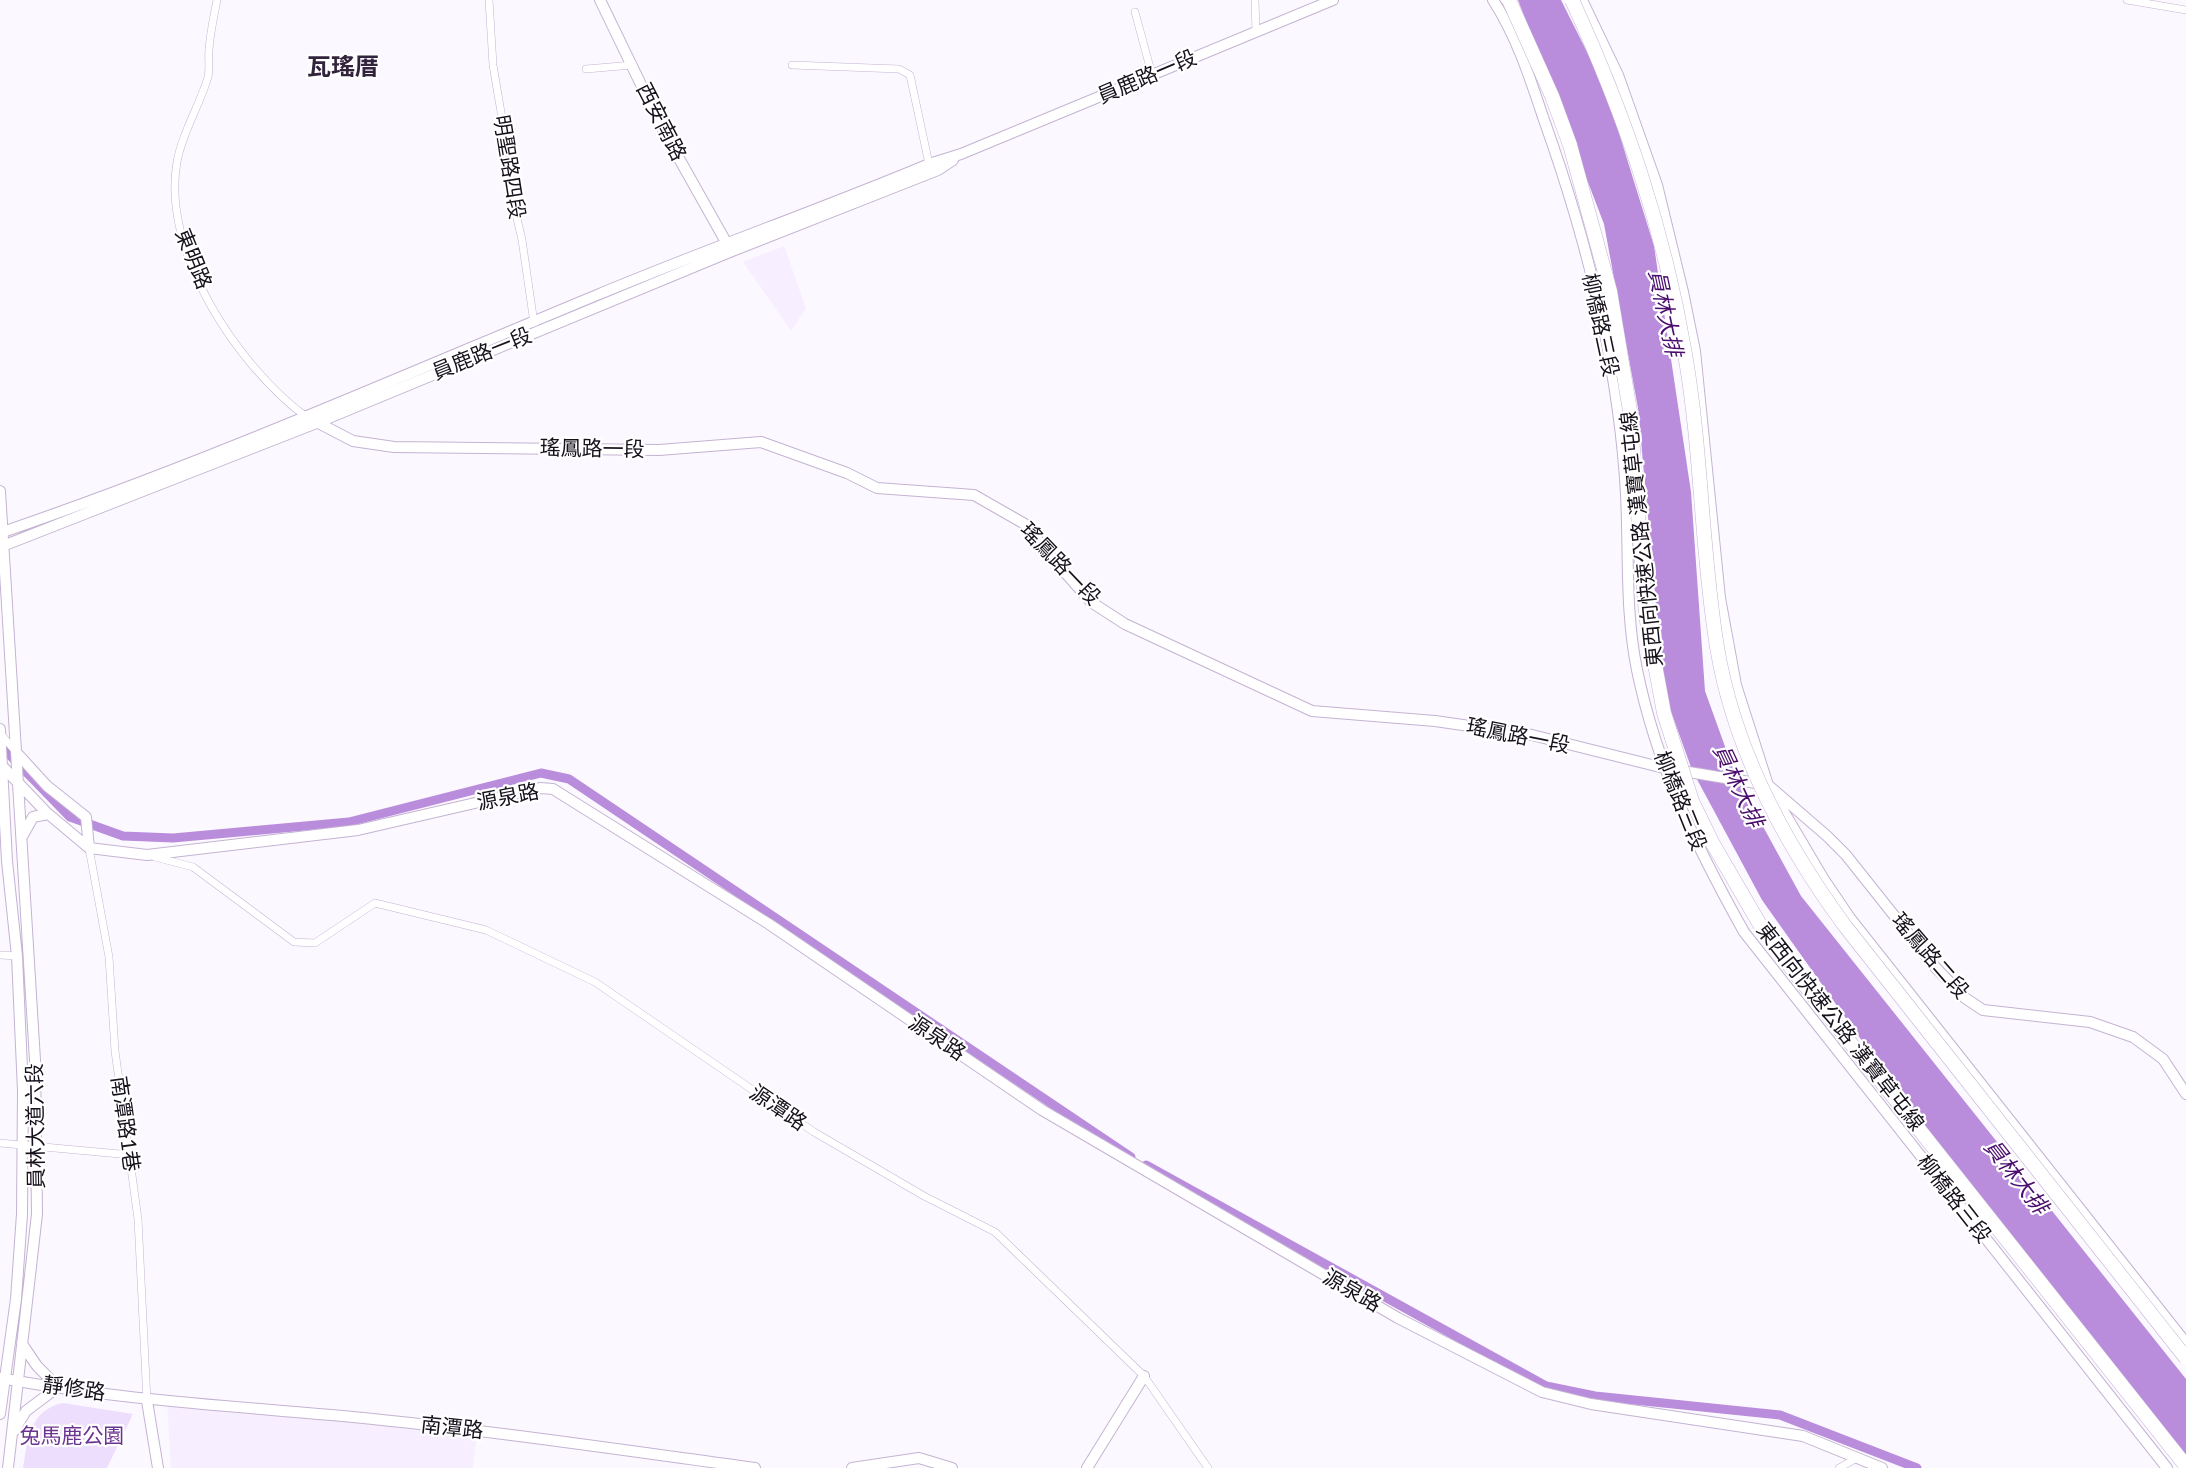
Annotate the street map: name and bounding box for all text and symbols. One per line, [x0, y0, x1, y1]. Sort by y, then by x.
street label: 員鹿路一段 [1094, 45, 1200, 109]
district label: 瓦瑤厝 [307, 53, 379, 81]
street label: 西安南路 [631, 79, 691, 165]
street label: 明聖路四段 [488, 113, 530, 221]
street label: 東明路 [170, 225, 216, 293]
water label: 員林大排 [1643, 267, 1687, 359]
street label: 柳橋路三段 [1577, 271, 1623, 379]
street label: 員鹿路一段 [429, 323, 535, 385]
street label: 東西向快速公路 漢寶草屯線 [1616, 410, 1668, 668]
street label: 瑤鳳路一段 [539, 435, 645, 463]
street label: 瑤鳳路一段 [1014, 517, 1106, 611]
street label: 瑤鳳路一段 [1464, 714, 1572, 758]
water label: 員林大排 [1707, 741, 1769, 831]
street label: 柳橋路三段 [1649, 748, 1711, 854]
street label: 源泉路 [475, 779, 541, 815]
street label: 瑤鳳路二段 [1886, 908, 1974, 1004]
street label: 東西向快速公路 漢寶草屯線 [1751, 918, 1929, 1136]
street label: 源泉路 [904, 1010, 970, 1066]
street label: 員林大道六段 [22, 1063, 50, 1189]
street label: 南潭路1巷 [106, 1075, 144, 1173]
street label: 源潭路 [745, 1080, 811, 1136]
water label: 員林大排 [1979, 1134, 2053, 1220]
street label: 柳橋路三段 [1912, 1150, 1996, 1248]
street label: 源泉路 [1318, 1264, 1386, 1318]
street label: 靜修路 [41, 1372, 107, 1406]
street label: 南潭路 [419, 1412, 485, 1444]
park label: 兔馬鹿公園 [20, 1423, 124, 1449]

